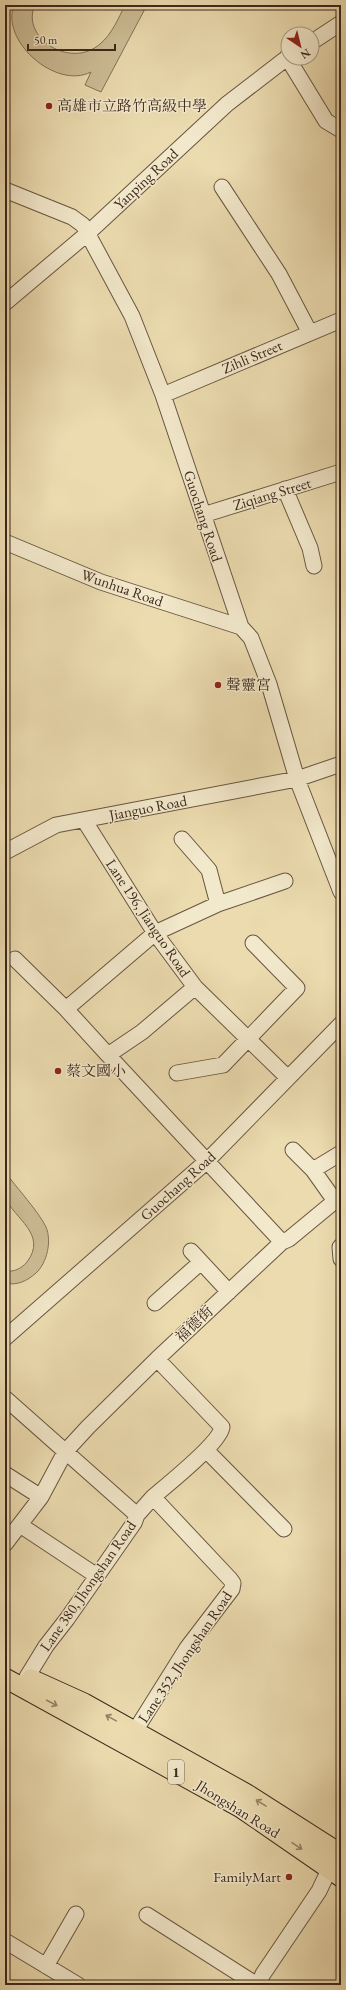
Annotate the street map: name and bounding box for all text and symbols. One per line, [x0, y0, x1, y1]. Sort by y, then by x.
scale bar [28, 26, 115, 52]
north arrow [280, 26, 320, 66]
text: 50 m [34, 32, 58, 48]
text: N [298, 46, 313, 63]
place label: 高雄市立路竹高級中學 [57, 96, 207, 115]
marker: 高雄市立路竹高級中學 [44, 101, 54, 111]
street label: Yanping Road [109, 144, 182, 213]
street label: Zihli Street [219, 335, 285, 378]
street label: Guochang Road [180, 468, 227, 564]
street label: Ziqiang Street [231, 473, 313, 514]
street label: Wunhua Road [79, 565, 166, 611]
place label: 聲靈宮 [226, 675, 271, 694]
marker: 聲靈宮 [213, 680, 223, 690]
street label: Jianguo Road [105, 791, 189, 825]
street label: Lane 196, Jianguo Road [102, 855, 195, 981]
place label: 蔡文國小 [66, 1061, 126, 1080]
marker: 蔡文國小 [53, 1066, 63, 1076]
street label: Guochang Road [136, 1147, 220, 1224]
street label: 福德街 [171, 1301, 217, 1346]
street label: Lane 380, Jhongshan Road [35, 1516, 140, 1655]
street label: Lane 352, Jhongshan Road [133, 1587, 236, 1726]
one-way arrow [46, 1700, 58, 1708]
one-way arrow [105, 1714, 117, 1721]
road number: 1 [168, 1760, 184, 1784]
street label: Jhongshan Road [191, 1774, 284, 1842]
one-way arrow [255, 1798, 267, 1806]
one-way arrow [291, 1842, 302, 1850]
place label: FamilyMart [213, 1867, 281, 1886]
marker: FamilyMart [284, 1872, 294, 1882]

